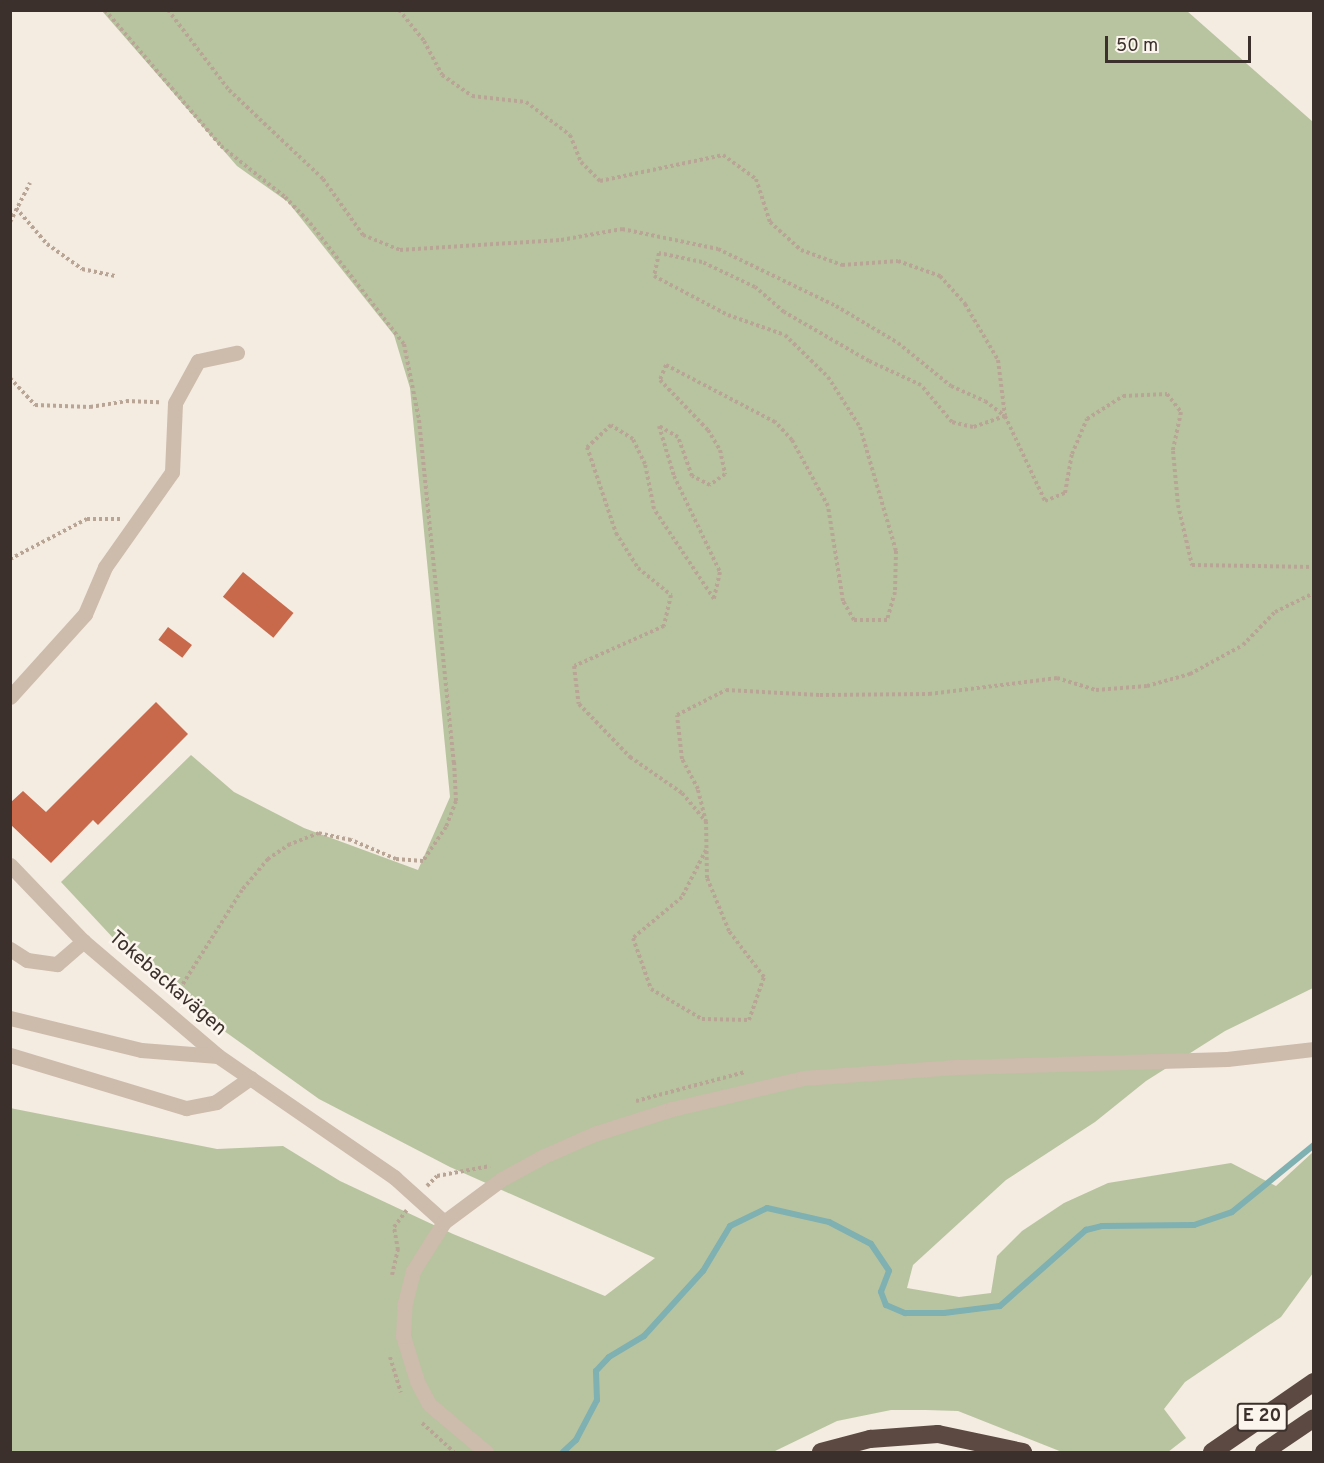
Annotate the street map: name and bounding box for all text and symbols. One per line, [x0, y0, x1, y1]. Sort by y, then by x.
scale bar [1108, 24, 1254, 62]
text: 50 m [1116, 35, 1158, 58]
street label: Tokebackavägen [103, 926, 231, 1042]
road number: E 20 [1236, 1402, 1288, 1432]

